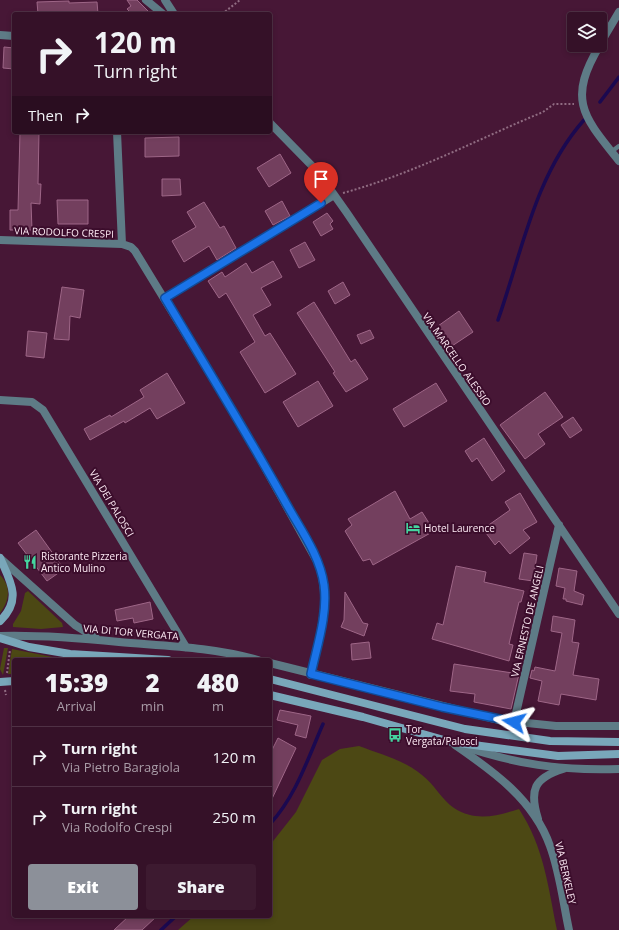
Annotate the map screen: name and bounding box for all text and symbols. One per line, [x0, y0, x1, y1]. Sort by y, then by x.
map controls [567, 12, 607, 52]
button: layers [567, 12, 607, 52]
text: 120 m [94, 23, 177, 61]
icon: right [28, 28, 80, 80]
text: Turn right [94, 59, 177, 83]
icon: right [71, 104, 93, 126]
text: Then [28, 105, 63, 125]
pin [304, 162, 338, 203]
icon: arrive [310, 168, 332, 190]
street label: VIA RODOLFO CRESPI [14, 223, 114, 241]
street label: VIA MARCELLO ALESSIO [420, 310, 495, 408]
street label: VIA DEI PALOSCI [86, 467, 138, 539]
hotel icon: Hotel Laurence [405, 520, 421, 536]
place label: Hotel Laurence [424, 521, 495, 535]
place label: Ristorante Pizzeria Antico Mulino [41, 549, 127, 575]
restaurant icon: Ristorante Pizzeria Antico Mulino [22, 554, 38, 570]
street label: VIA ERNESTO DE ANGELI [507, 564, 547, 678]
street label: VIA DI TOR VERGATA [83, 621, 180, 643]
text: 15:39 [45, 666, 108, 699]
text: 2 [145, 666, 160, 699]
text: 480 [197, 666, 239, 699]
text: Arrival [57, 697, 96, 715]
text: min [141, 697, 164, 715]
text: m [212, 697, 224, 715]
position arrow [493, 701, 535, 743]
place label: Tor Vergata/Palosci [406, 722, 478, 748]
bus stop icon: Tor Vergata/Palosci [387, 727, 403, 743]
text: Turn right [62, 738, 137, 758]
icon: right [28, 746, 50, 768]
text: 120 m [212, 747, 256, 767]
text: Via Pietro Baragiola [62, 758, 180, 776]
text: Turn right [62, 798, 137, 818]
icon: right [28, 806, 50, 828]
text: 250 m [212, 807, 256, 827]
text: Via Rodolfo Crespi [62, 818, 172, 836]
street label: VIA BERKELEY [552, 840, 580, 906]
button: Exit [28, 864, 138, 910]
button: Share [146, 864, 256, 910]

